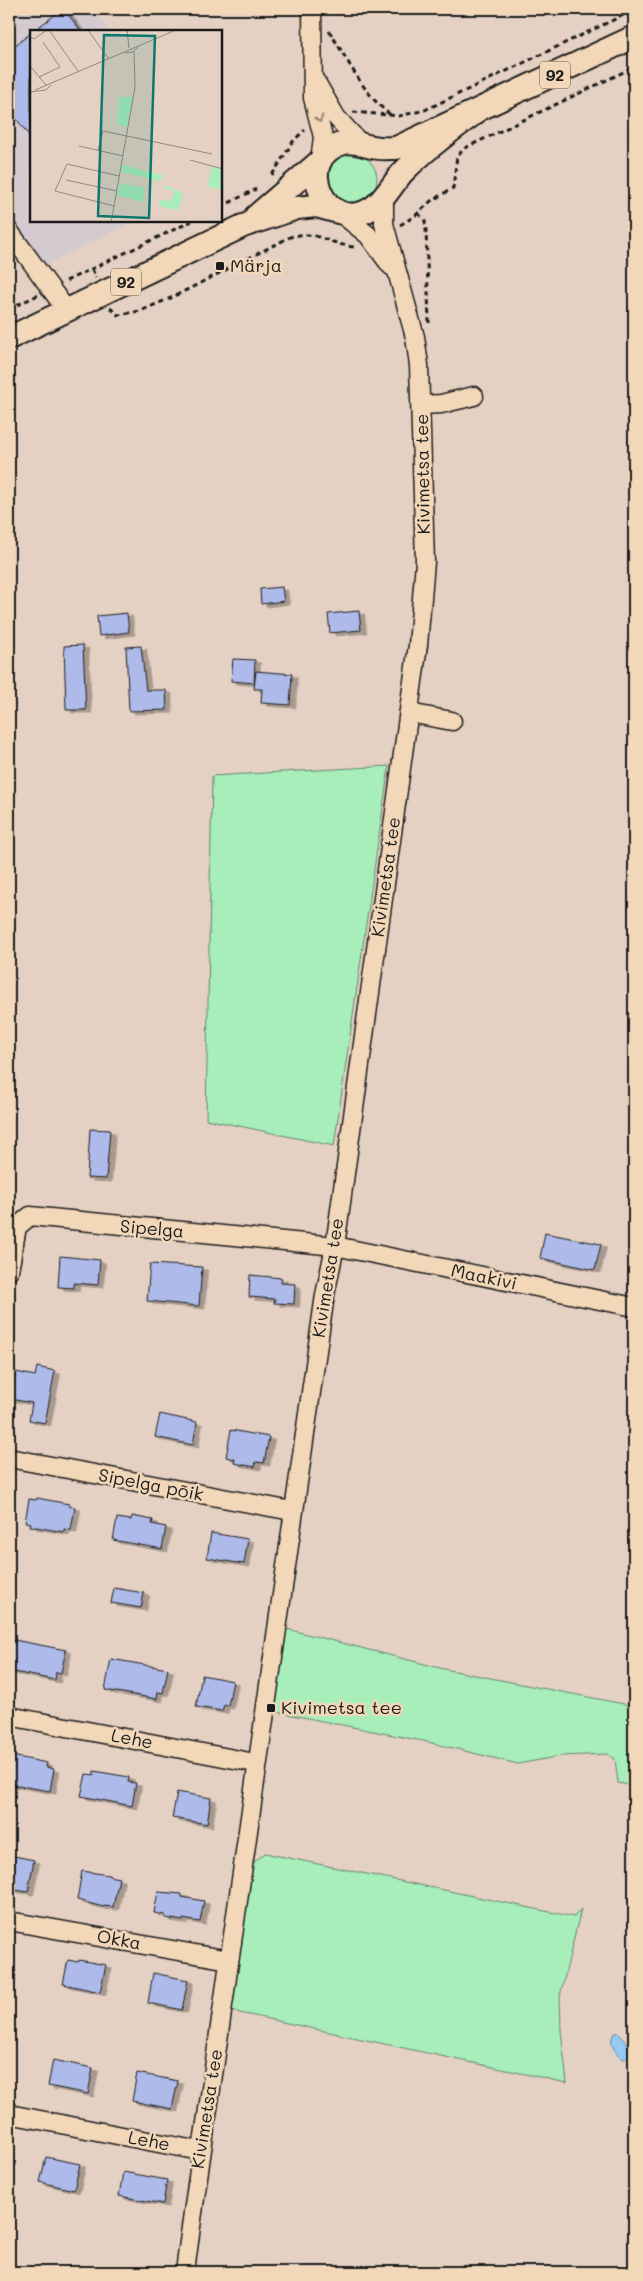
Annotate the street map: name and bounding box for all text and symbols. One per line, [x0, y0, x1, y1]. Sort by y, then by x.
inset map [30, 30, 222, 222]
road number: 92 [540, 62, 570, 88]
one-way arrow [313, 115, 323, 123]
place label: Märja [230, 253, 282, 277]
marker: Märja [214, 260, 226, 272]
road number: 92 [111, 268, 141, 296]
street label: Kivimetsa tee [409, 413, 435, 535]
street label: Kivimetsa tee [365, 815, 405, 938]
street label: Sipelga [119, 1213, 185, 1243]
street label: Kivimetsa tee [306, 1216, 348, 1339]
street label: Maakivi [449, 1257, 519, 1295]
street label: Sipelga põik [97, 1462, 206, 1506]
place label: Kivimetsa tee [281, 1695, 402, 1719]
marker: Kivimetsa tee [265, 1702, 277, 1714]
street label: Lehe [109, 1722, 155, 1754]
street label: Okka [95, 1923, 143, 1955]
street label: Kivimetsa tee [185, 2047, 227, 2170]
street label: Lehe [126, 2124, 172, 2156]

